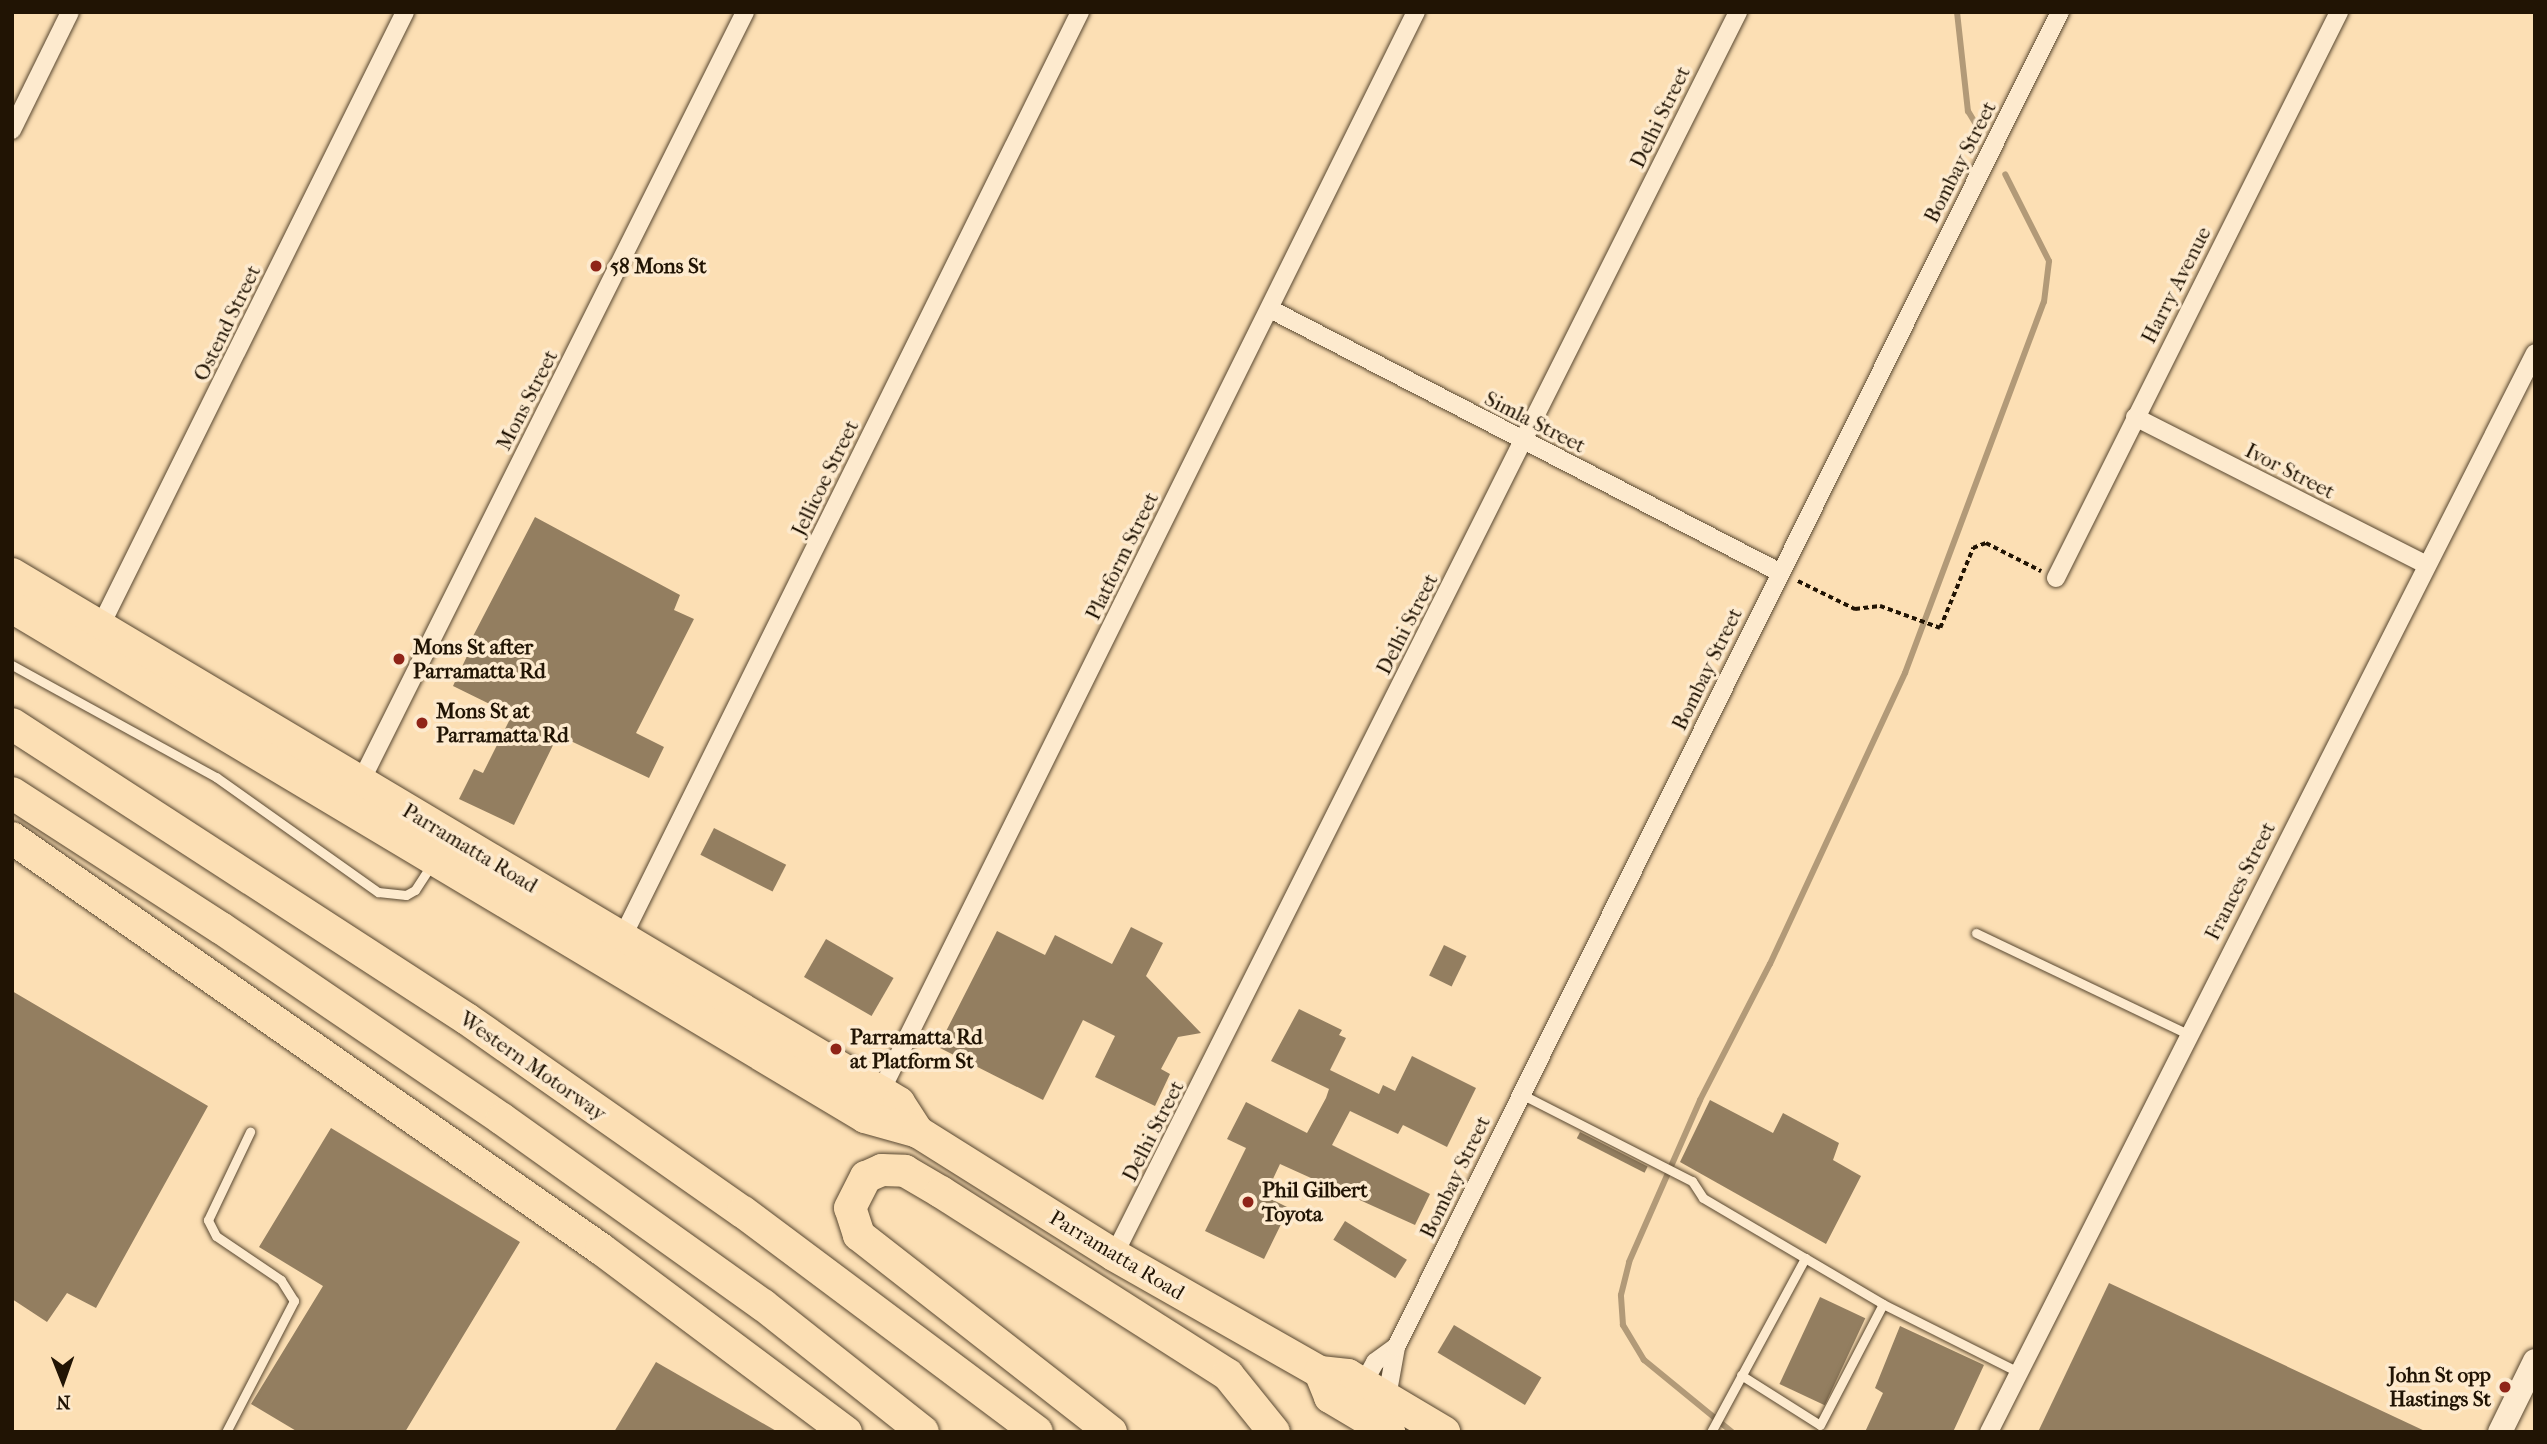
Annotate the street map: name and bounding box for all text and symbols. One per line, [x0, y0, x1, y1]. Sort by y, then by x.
street label: Delhi Street [1625, 62, 1695, 172]
street label: Bombay Street [1919, 97, 2001, 227]
street label: Harry Avenue [2136, 222, 2216, 348]
place label: 58 Mons St [610, 253, 706, 279]
marker: 58 Mons St [588, 258, 604, 274]
street label: Ostend Street [188, 261, 266, 385]
street label: Mons Street [491, 346, 563, 454]
street label: Simla Street [1480, 386, 1590, 458]
street label: Jellicoe Street [786, 416, 864, 540]
street label: Ivor Street [2241, 438, 2339, 504]
street label: Platform Street [1080, 488, 1164, 624]
street label: Delhi Street [1371, 569, 1443, 679]
street label: Bombay Street [1667, 604, 1747, 734]
place label: Mons St after Parramatta Rd [413, 634, 546, 684]
marker: Mons St after Parramatta Rd [391, 651, 407, 667]
place label: Mons St at Parramatta Rd [436, 698, 569, 748]
marker: Mons St at Parramatta Rd [414, 715, 430, 731]
street label: Parramatta Road [398, 798, 542, 898]
street label: Frances Street [2199, 818, 2281, 944]
street label: Western Motorway [455, 1006, 611, 1126]
place label: Parramatta Rd at Platform St [850, 1024, 983, 1074]
marker: Parramatta Rd at Platform St [828, 1041, 844, 1057]
street label: Delhi Street [1117, 1076, 1189, 1186]
street label: Bombay Street [1415, 1112, 1495, 1242]
place label: Phil Gilbert Toyota [1262, 1177, 1368, 1227]
marker: Phil Gilbert Toyota [1240, 1194, 1256, 1210]
street label: Parramatta Road [1045, 1205, 1189, 1305]
north arrow [28, 1346, 98, 1416]
place label: John St opp Hastings St [2388, 1362, 2491, 1412]
marker: John St opp Hastings St [2497, 1379, 2513, 1395]
text: N [56, 1391, 71, 1413]

